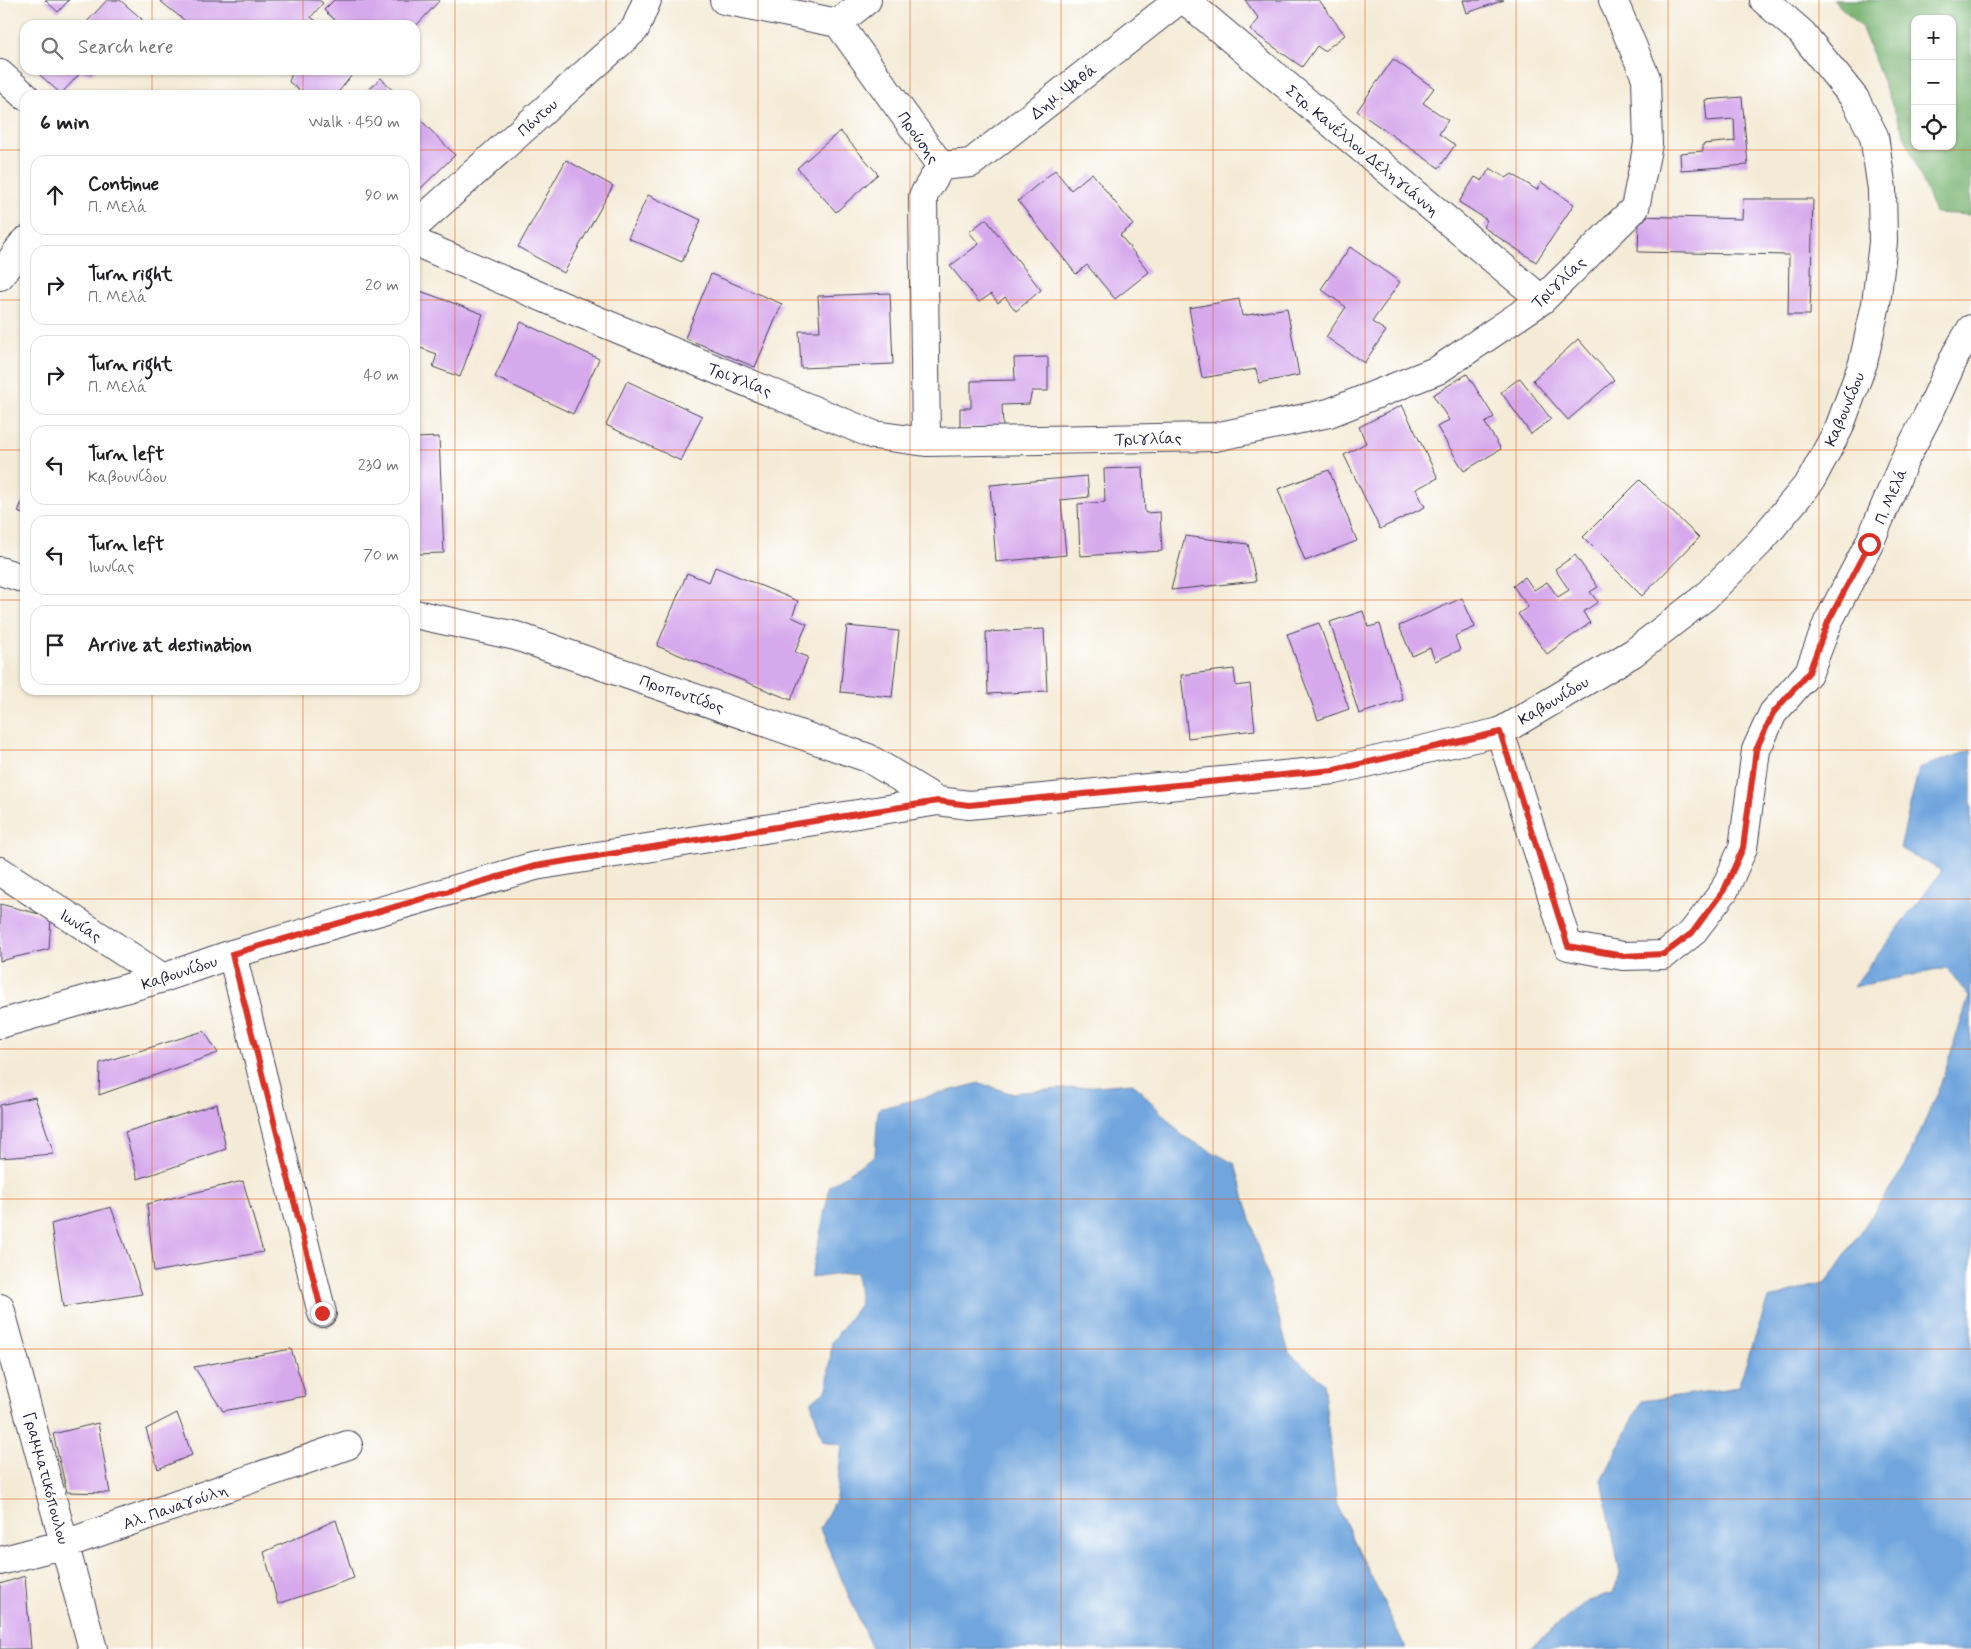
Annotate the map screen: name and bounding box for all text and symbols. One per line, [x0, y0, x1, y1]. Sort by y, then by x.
map controls [1911, 15, 1956, 150]
button: + [1911, 15, 1956, 60]
search box [20, 20, 420, 75]
icon: search [38, 34, 66, 62]
text: Search here [78, 35, 174, 60]
street label: Δημ. Ψαθά [1026, 60, 1101, 125]
button: − [1911, 60, 1956, 105]
street label: Στρ. Κανέλλου Δεληγιάννη [1281, 80, 1444, 222]
street label: Πόντου [513, 94, 563, 142]
button: locate [1911, 105, 1956, 150]
street label: Προύσης [892, 108, 943, 168]
text: 6 min [40, 109, 90, 137]
text: Walk · 450 m [309, 112, 400, 133]
text: Continue [88, 172, 159, 197]
icon: ahead [41, 181, 69, 209]
text: 90 m [365, 185, 399, 206]
text: Π. Μελά [88, 197, 147, 218]
street label: Τριγλίας [1527, 252, 1591, 314]
text: Turn right [88, 262, 172, 287]
icon: right [41, 271, 69, 299]
text: 20 m [365, 275, 399, 296]
text: Π. Μελά [88, 287, 147, 308]
text: Turn right [88, 352, 172, 377]
street label: Τριγλίας [704, 358, 775, 403]
icon: right [41, 361, 69, 389]
text: 40 m [363, 365, 399, 386]
street label: Καβουνίδου [1820, 369, 1870, 450]
text: Π. Μελά [88, 377, 147, 398]
street label: Τριγλίας [1114, 428, 1182, 451]
text: Turn left [88, 442, 164, 467]
icon: left [41, 451, 69, 479]
text: 230 m [358, 455, 399, 476]
street label: Π. Μελά [1870, 465, 1913, 528]
text: Καβουνίδου [88, 467, 167, 488]
text: Turn left [88, 532, 164, 557]
route start [1858, 533, 1881, 556]
icon: left [41, 541, 69, 569]
text: 70 m [363, 545, 399, 566]
text: Ιωνίας [88, 557, 134, 578]
icon: arrive [41, 631, 69, 659]
text: Arrive at destination [88, 633, 252, 658]
street label: Προποντίδος [637, 670, 726, 719]
street label: Καβουνίδου [1515, 672, 1593, 731]
street label: Ιωνίας [55, 905, 105, 948]
street label: Καβουνίδου [139, 951, 220, 996]
route end [311, 1302, 334, 1325]
street label: Γραμματικόπουλου [18, 1410, 73, 1547]
street label: Αλ. Παναγούλη [120, 1480, 231, 1535]

